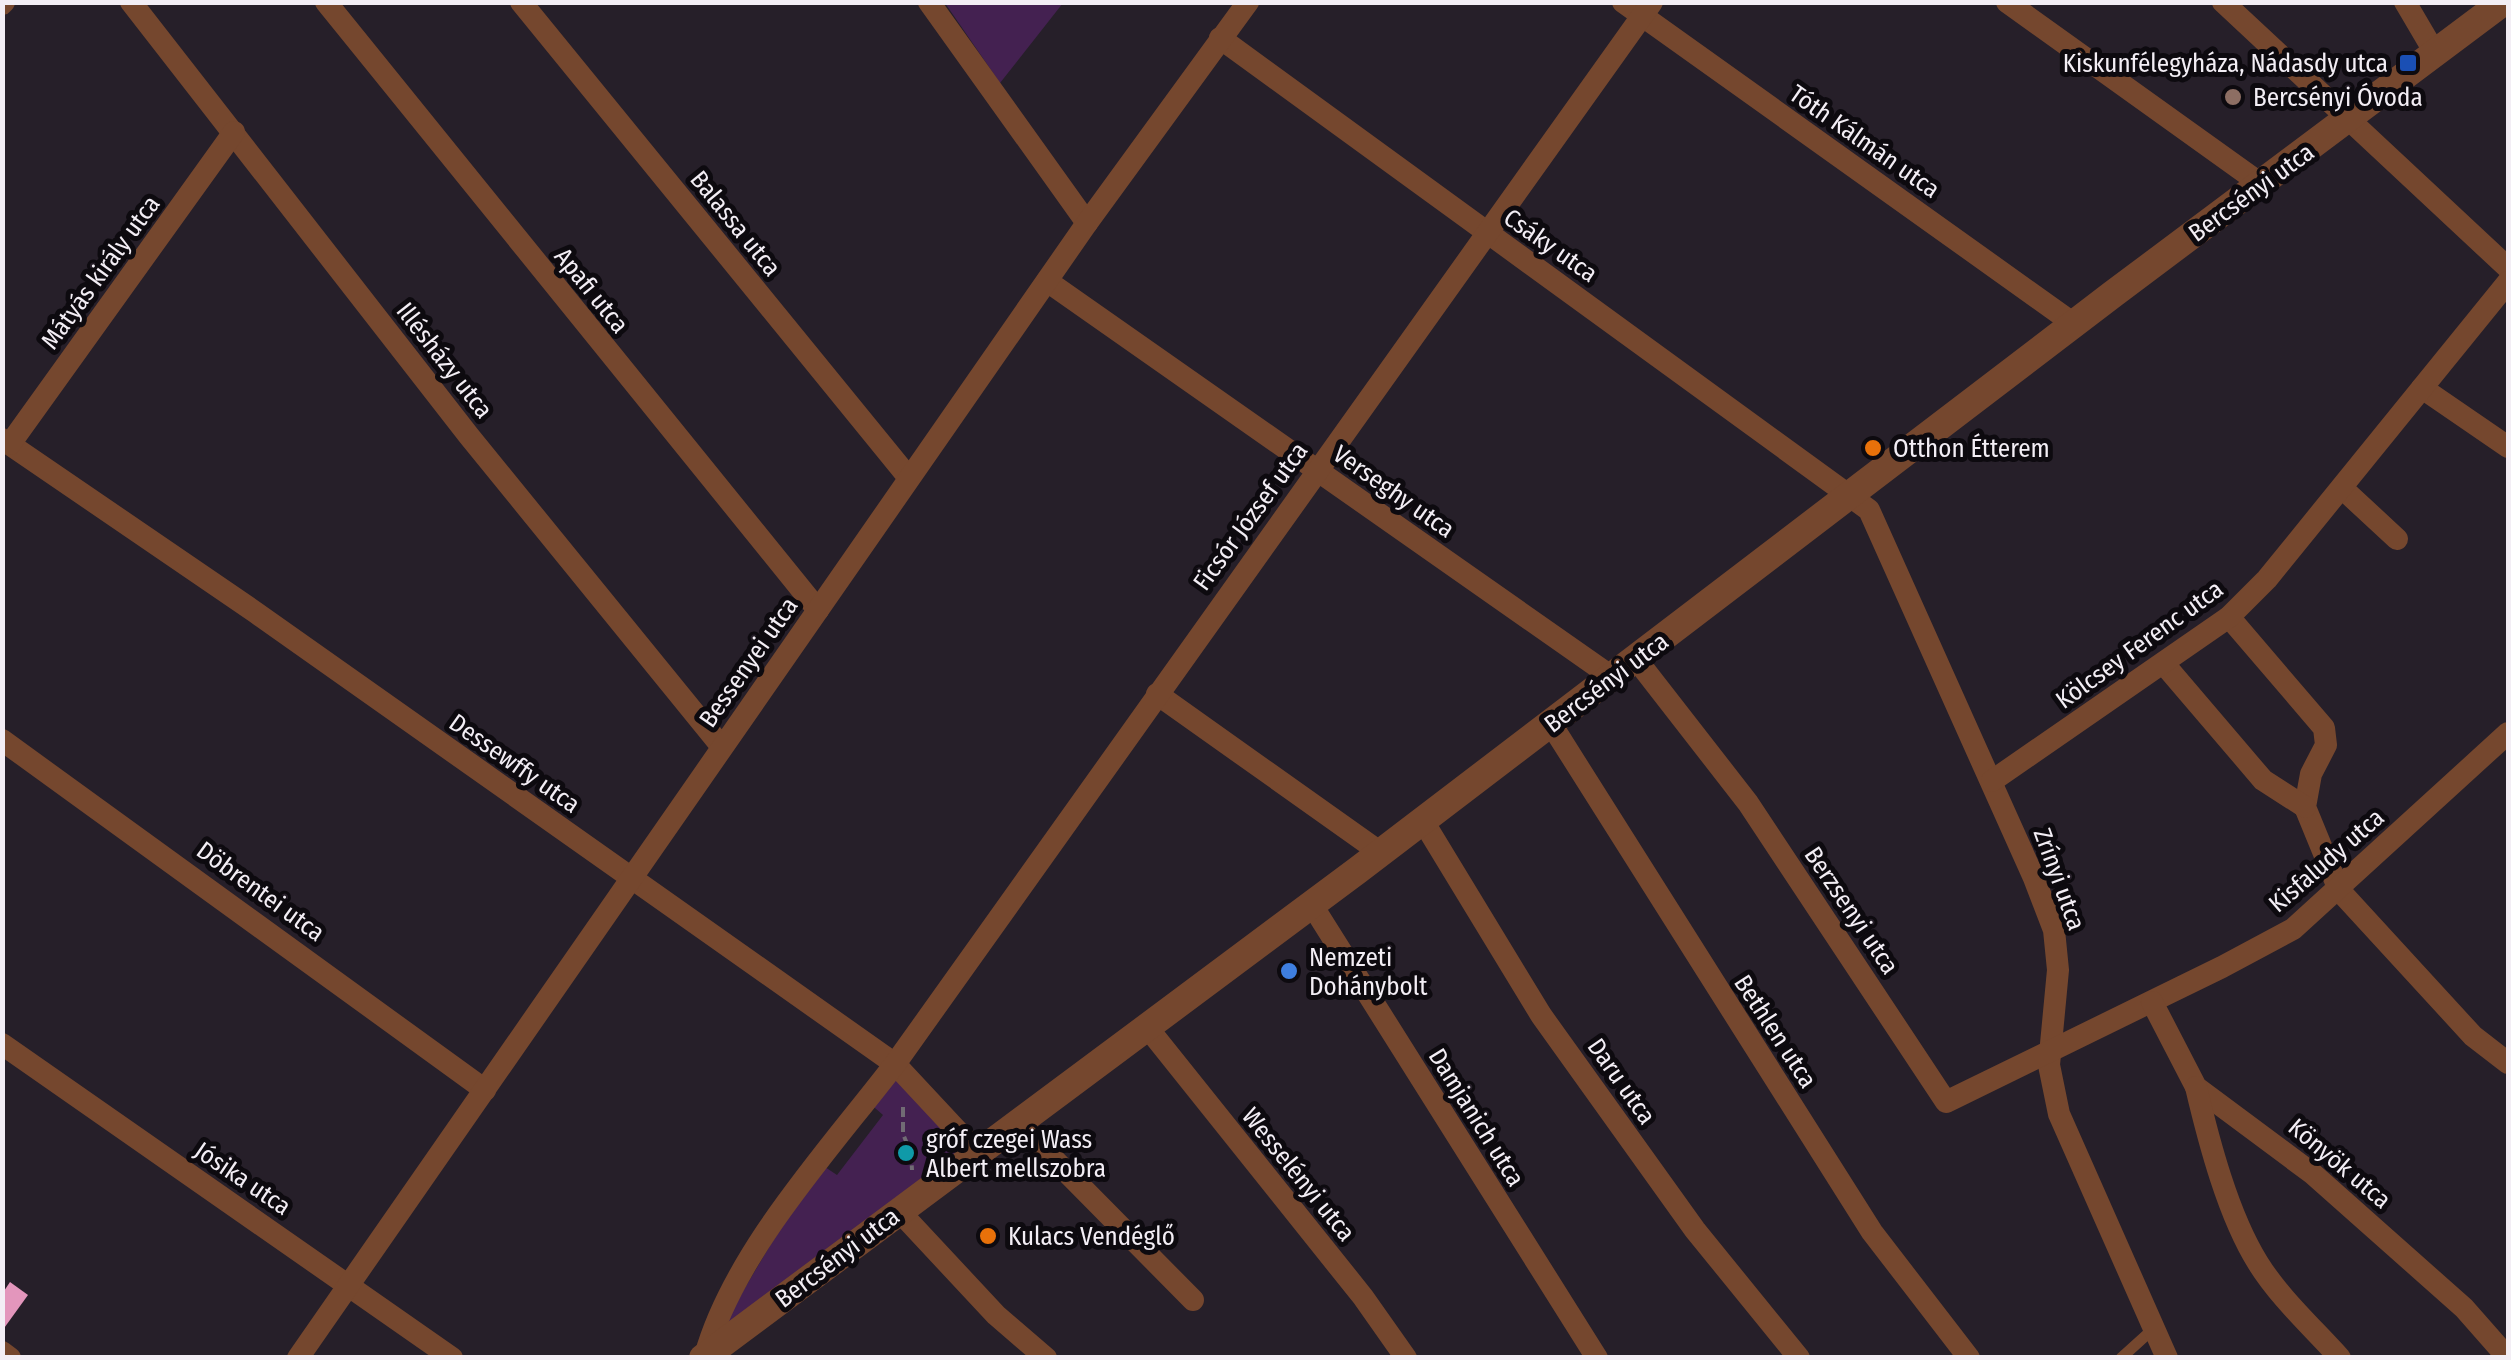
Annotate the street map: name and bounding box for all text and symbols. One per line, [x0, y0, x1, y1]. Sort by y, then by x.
place label: Kiskunfélegyháza, Nádasdy utca [2063, 49, 2388, 79]
marker: Kiskunfélegyháza, Nádasdy utca [2397, 52, 2419, 74]
street label: Tóth Kálmán utca [1784, 79, 1945, 205]
place label: Bercsényi Óvoda [2253, 82, 2423, 113]
marker: Bercsényi Óvoda [2222, 86, 2244, 108]
street label: Bercsényi utca [2183, 137, 2320, 248]
street label: Balassa utca [684, 165, 787, 282]
street label: Mátyás király utca [35, 190, 167, 355]
street label: Csáky utca [1498, 203, 1603, 289]
street label: Apafi utca [548, 242, 635, 339]
street label: Illésházy utca [390, 297, 499, 424]
place label: Otthon Étterem [1893, 433, 2050, 464]
street label: Ficsór József utca [1187, 437, 1314, 596]
marker: Otthon Étterem [1862, 437, 1884, 459]
street label: Verseghy utca [1327, 439, 1460, 545]
street label: Kölcsey Ferenc utca [2050, 574, 2229, 716]
street label: Bessenyei utca [693, 592, 805, 733]
street label: Bercsényi utca [1539, 626, 1675, 739]
street label: Dessewffy utca [443, 708, 586, 820]
street label: Kisfaludy utca [2263, 803, 2390, 919]
street label: Zrínyi utca [2027, 824, 2091, 934]
street label: Döbrentei utca [191, 835, 330, 948]
street label: Berzsenyi utca [1798, 841, 1905, 980]
place label: Nemzeti Dohánybolt [1309, 943, 1428, 1002]
marker: Nemzeti Dohánybolt [1278, 960, 1300, 982]
street label: Bethlen utca [1727, 969, 1823, 1094]
street label: Daru utca [1581, 1033, 1662, 1130]
street label: Damjanich utca [1422, 1043, 1531, 1192]
street label: Wesselényi utca [1235, 1102, 1361, 1247]
street label: Könyök utca [2282, 1112, 2397, 1215]
place label: gróf czegei Wass Albert mellszobra [926, 1125, 1106, 1184]
street label: Jósika utca [188, 1136, 296, 1222]
marker: gróf czegei Wass Albert mellszobra [895, 1142, 917, 1164]
street label: Bercsényi utca [770, 1201, 906, 1314]
place label: Kulacs Vendéglő [1008, 1222, 1175, 1252]
marker: Kulacs Vendéglő [977, 1225, 999, 1247]

